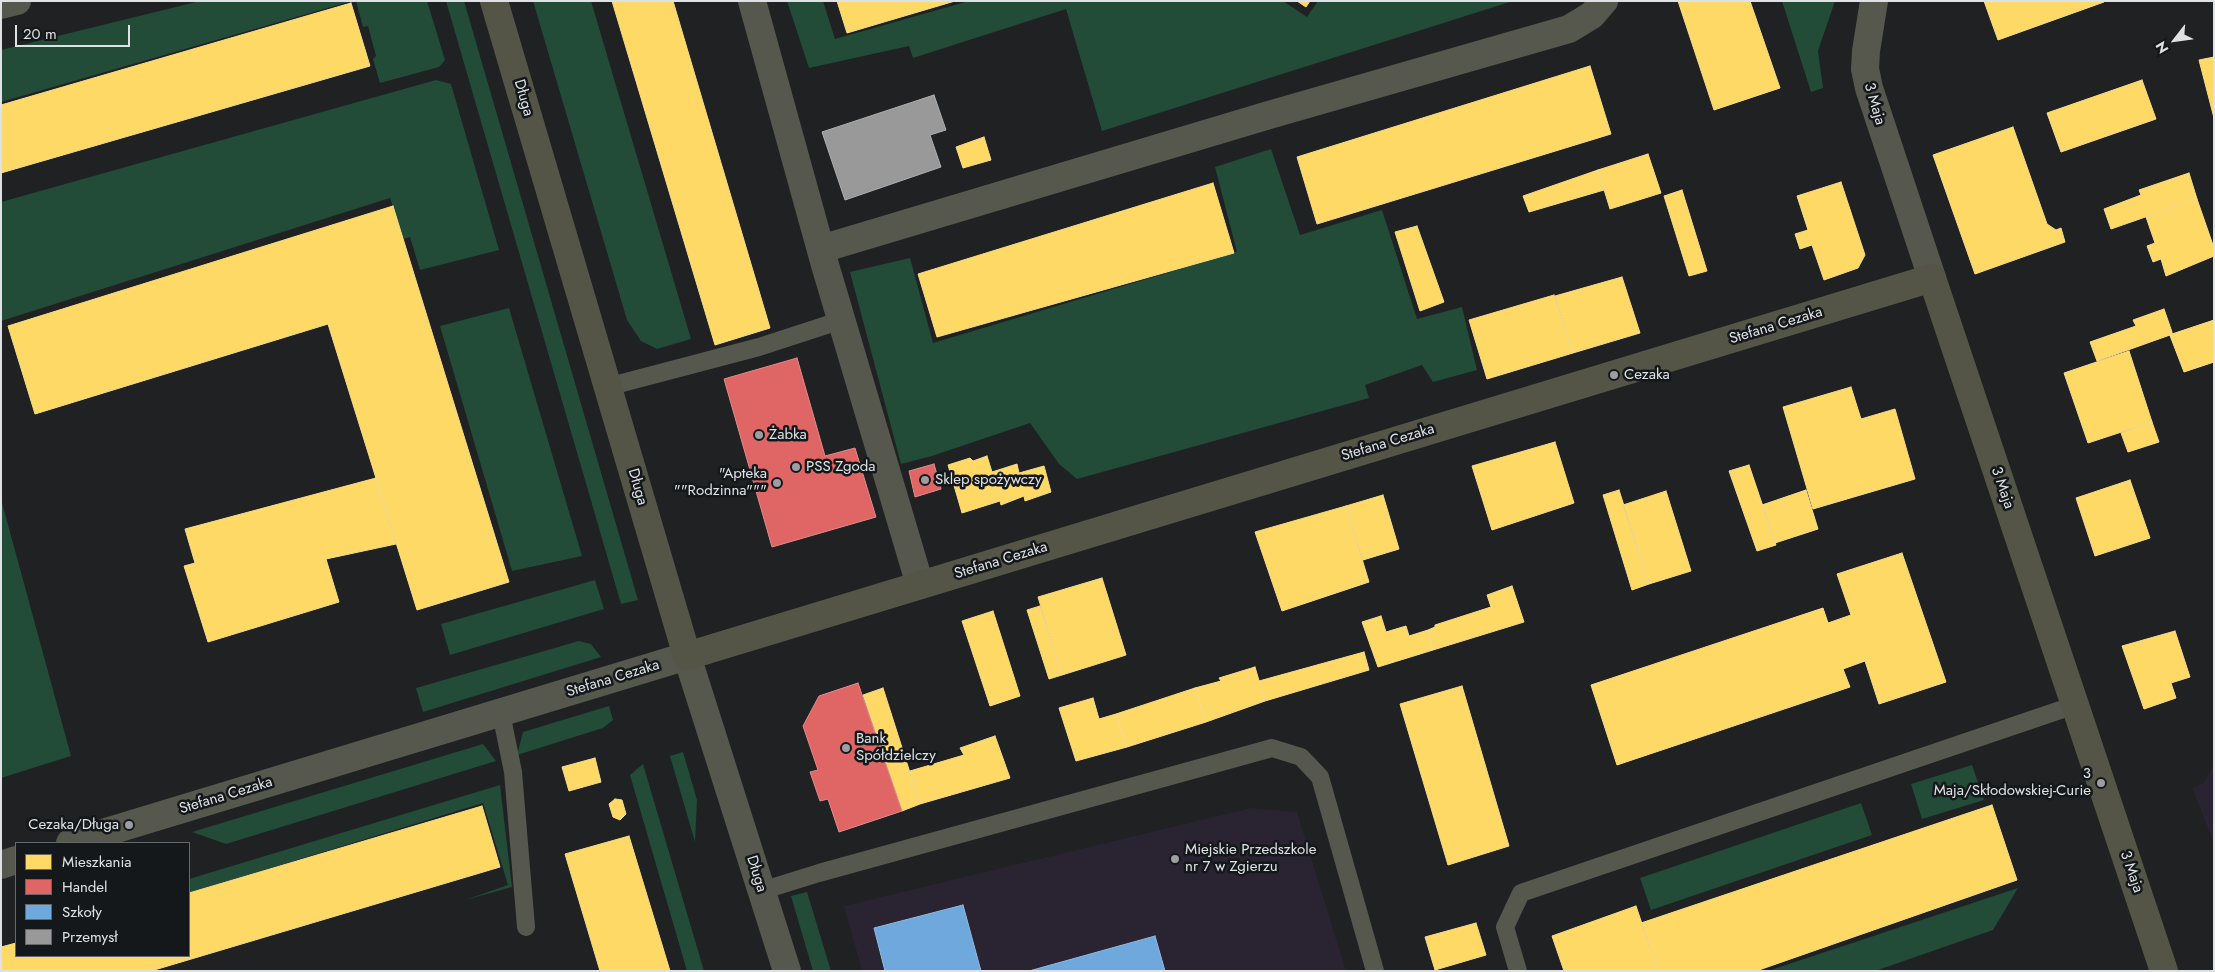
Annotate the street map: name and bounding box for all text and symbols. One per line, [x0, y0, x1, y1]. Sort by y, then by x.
scale bar [18, 15, 132, 47]
north arrow [2150, 15, 2200, 65]
text: 20 m [23, 23, 57, 45]
text: N [2151, 38, 2173, 57]
street label: Długa [509, 78, 537, 118]
street label: 3 Maja [1859, 81, 1889, 127]
street label: Stefana Cezaka [1727, 303, 1825, 349]
place label: Cezaka [1624, 366, 1670, 384]
marker: Cezaka [1608, 369, 1620, 381]
street label: Stefana Cezaka [1339, 420, 1437, 466]
place label: Żabka [769, 426, 807, 444]
marker: Żabka [753, 429, 765, 441]
place label: PSS Zgoda [806, 458, 875, 476]
marker: PSS Zgoda [790, 461, 802, 473]
place label: "Apteka ""Rodzinna""" [674, 465, 767, 500]
street label: 3 Maja [1986, 465, 2018, 511]
street label: Długa [623, 467, 651, 507]
place label: Sklep spożywczy [935, 471, 1042, 489]
marker: Sklep spożywczy [919, 474, 931, 486]
marker: "Apteka ""Rodzinna""" [771, 477, 783, 489]
street label: Stefana Cezaka [952, 538, 1050, 584]
street label: Stefana Cezaka [564, 656, 662, 702]
place label: Bank Spółdzielczy [856, 730, 936, 765]
marker: Bank Spółdzielczy [840, 742, 852, 754]
place label: 3 Maja/Skłodowskiej-Curie [1934, 765, 2091, 800]
street label: Stefana Cezaka [177, 773, 275, 819]
marker: 3 Maja/Skłodowskiej-Curie [2095, 777, 2107, 789]
place label: Cezaka/Długa [28, 816, 119, 834]
marker: Cezaka/Długa [123, 819, 135, 831]
place label: Miejskie Przedszkole nr 7 w Zgierzu [1185, 841, 1316, 876]
legend [15, 842, 190, 957]
street label: 3 Maja [2115, 849, 2147, 895]
text: Mieszkania [62, 851, 132, 873]
marker: Miejskie Przedszkole nr 7 w Zgierzu [1169, 853, 1181, 865]
street label: Długa [742, 854, 770, 894]
text: Handel [62, 876, 108, 898]
text: Szkoły [62, 901, 102, 923]
text: Przemysł [62, 926, 118, 948]

